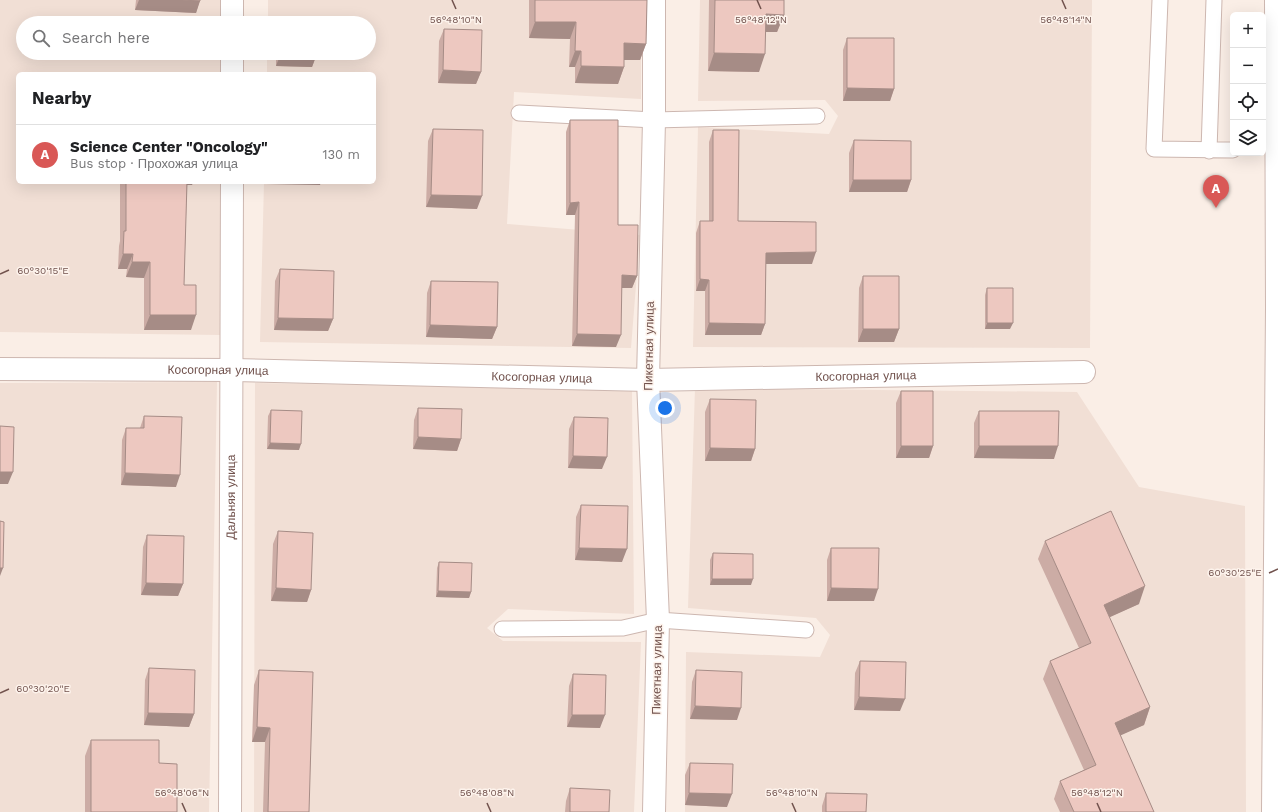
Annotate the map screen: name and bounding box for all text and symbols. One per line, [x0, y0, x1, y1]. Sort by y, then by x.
map controls [1230, 12, 1266, 156]
button: + [1230, 12, 1266, 48]
text: 56°48'10"N [430, 14, 482, 25]
text: 56°48'12"N [735, 14, 787, 25]
text: 56°48'14"N [1040, 14, 1092, 25]
search box [16, 16, 376, 60]
icon: search [30, 27, 52, 49]
text: Search here [62, 29, 150, 47]
button: − [1230, 48, 1266, 84]
button: locate [1230, 84, 1266, 120]
text: Nearby [32, 88, 91, 108]
button: layers [1230, 120, 1266, 156]
text: Science Center "Oncology" [70, 138, 268, 156]
text: A [41, 147, 49, 162]
text: 130 m [322, 147, 360, 162]
text: Bus stop · Прохожая улица [70, 156, 238, 171]
pin: A [1203, 175, 1229, 208]
text: 60°30'15"E [17, 265, 69, 276]
street label: Пикетная улица [641, 301, 657, 391]
street label: Косогорная улица [167, 363, 269, 378]
street label: Косогорная улица [815, 368, 917, 384]
street label: Косогорная улица [491, 369, 593, 386]
your location [655, 398, 675, 418]
street label: Дальняя улица [224, 454, 238, 539]
text: 60°30'25"E [1208, 567, 1262, 578]
street label: Пикетная улица [649, 625, 665, 715]
text: 60°30'20"E [16, 683, 70, 694]
text: 56°48'06"N [155, 787, 209, 798]
text: 56°48'08"N [460, 787, 514, 798]
text: 56°48'10"N [766, 787, 818, 798]
text: 56°48'12"N [1071, 787, 1123, 798]

